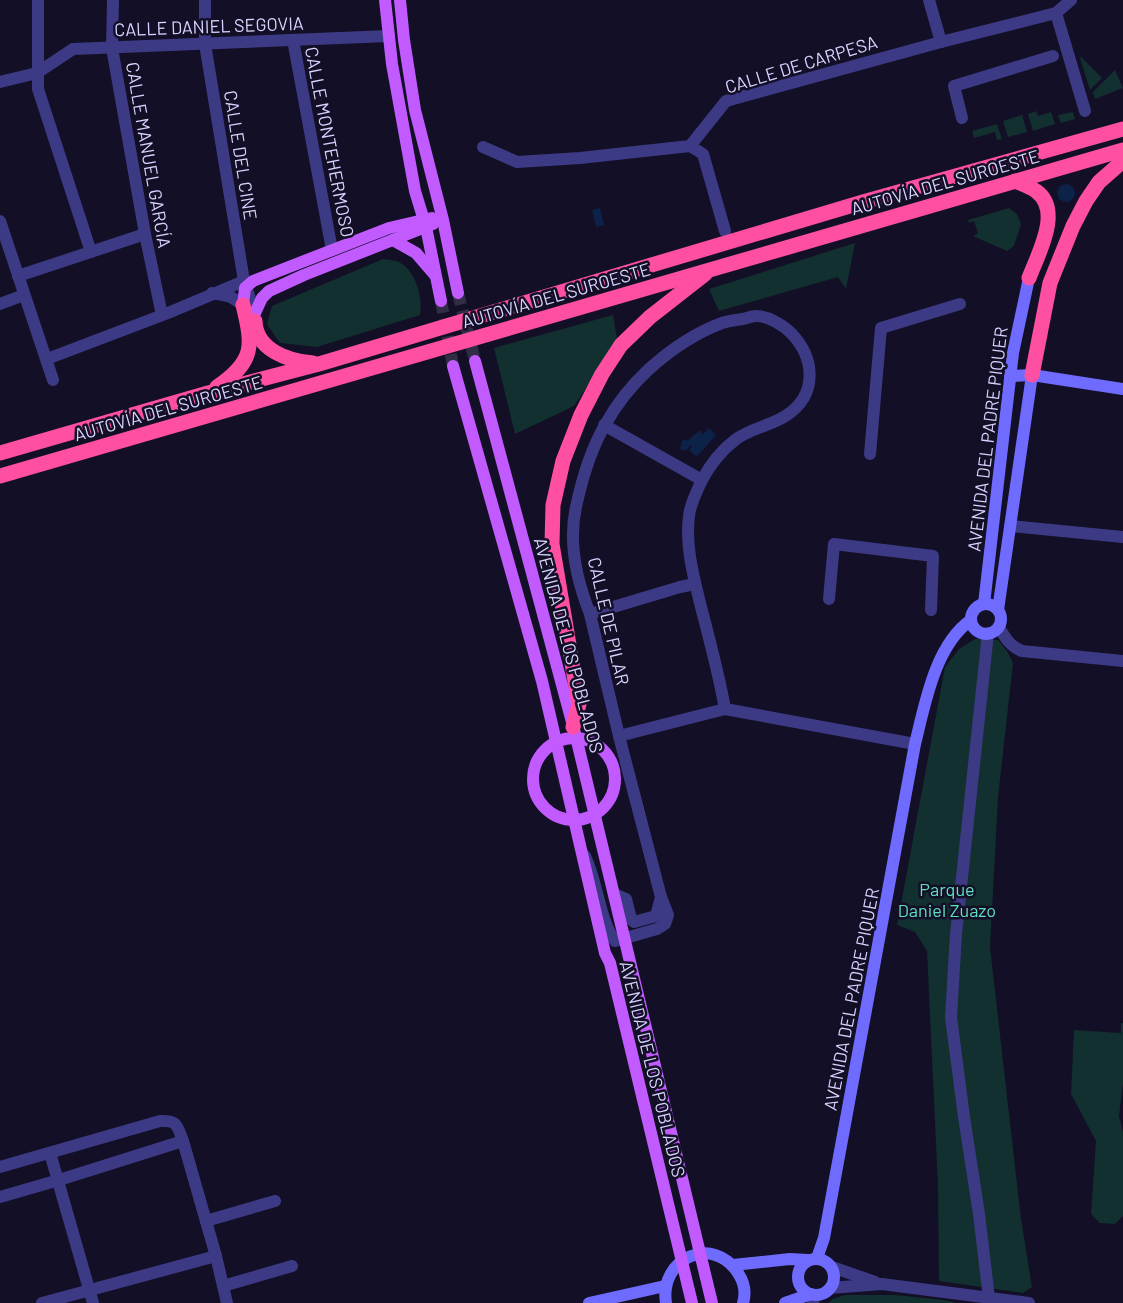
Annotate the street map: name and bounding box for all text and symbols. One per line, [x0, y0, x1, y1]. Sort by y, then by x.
street label: CALLE DANIEL SEGOVIA [114, 12, 304, 40]
street label: CALLE DE CARPESA [722, 30, 880, 98]
street label: CALLE MONTEHERMOSO [301, 45, 359, 239]
street label: CALLE MANUEL GARCÍA [122, 60, 176, 250]
street label: CALLE DEL CINE [220, 89, 262, 221]
street label: AUTOVÍA DEL SUROESTE [848, 145, 1042, 219]
street label: AUTOVÍA DEL SUROESTE [459, 258, 653, 332]
street label: AVENIDA DEL PADRE PIQUER [962, 325, 1012, 553]
street label: AUTOVÍA DEL SUROESTE [71, 371, 265, 445]
street label: AVENIDA DE LOS POBLADOS [530, 535, 608, 755]
street label: CALLE DE PILAR [584, 555, 634, 687]
park label: Parque Daniel Zuazo [898, 878, 996, 921]
street label: AVENIDA DEL PADRE PIQUER [819, 886, 883, 1112]
street label: AVENIDA DE LOS POBLADOS [615, 958, 691, 1180]

